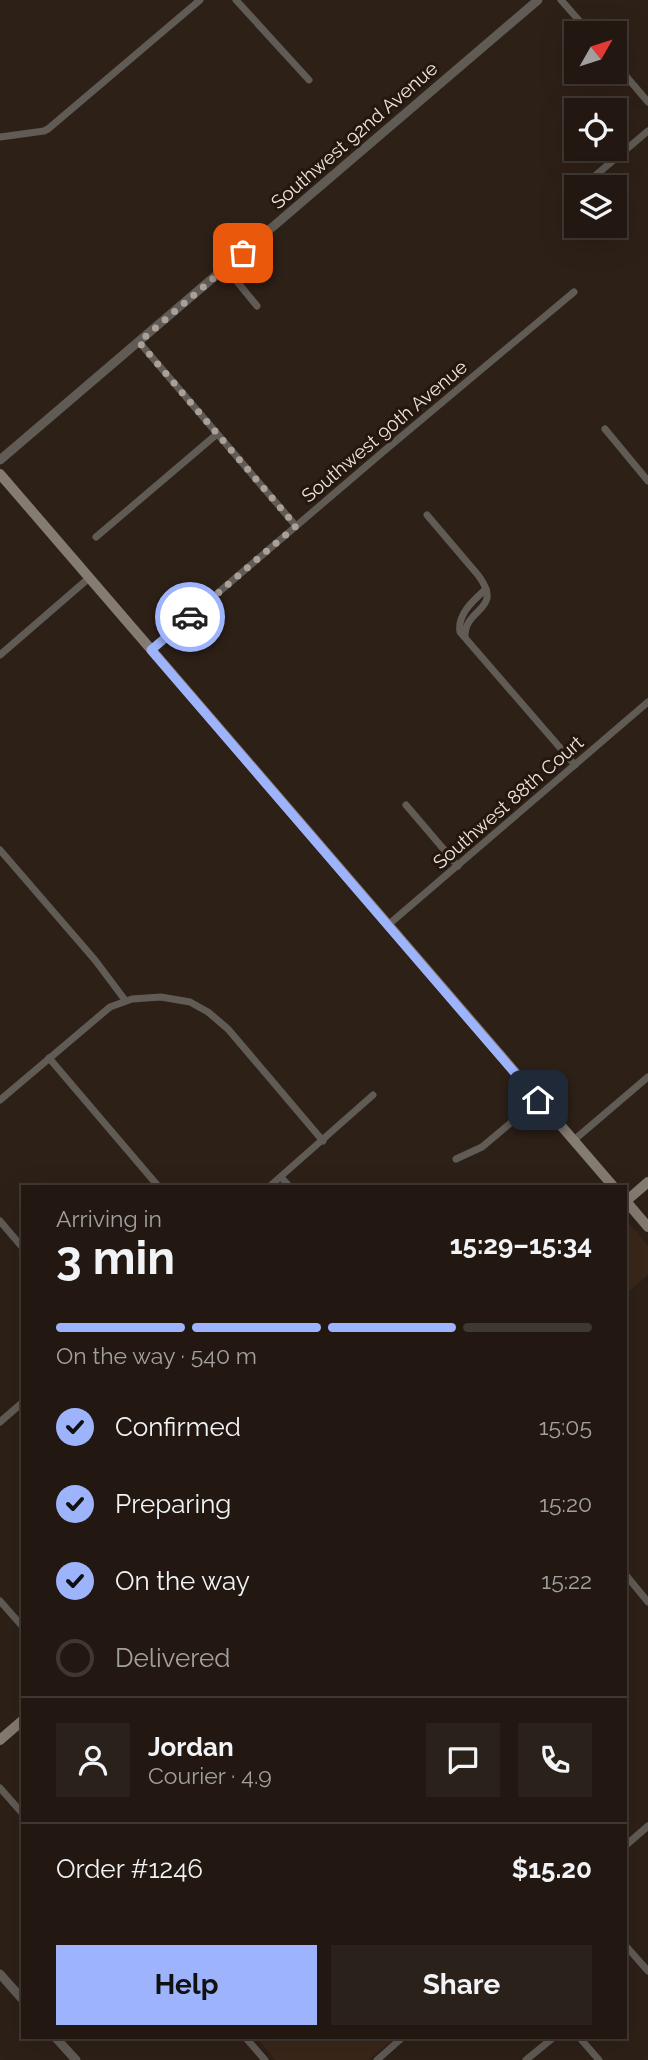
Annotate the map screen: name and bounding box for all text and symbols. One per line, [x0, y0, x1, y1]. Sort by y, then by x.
north arrow [564, 21, 626, 84]
map controls [564, 21, 627, 238]
street label: Southwest 92nd Avenue [266, 57, 442, 213]
button: locate [564, 98, 627, 161]
button: layers [564, 175, 627, 238]
pin [213, 223, 273, 283]
icon: bag [224, 234, 262, 272]
street label: Southwest 90th Avenue [297, 355, 471, 507]
courier [155, 582, 225, 652]
icon: car [171, 598, 209, 636]
street label: Southwest 88th Court [429, 730, 588, 873]
pin [508, 1070, 568, 1130]
icon: home [519, 1081, 557, 1119]
text: Arriving in [56, 1205, 162, 1232]
text: 15:29–15:34 [450, 1230, 592, 1260]
text: 3 min [56, 1231, 175, 1285]
text: On the way · 540 m [56, 1342, 257, 1369]
icon: check [56, 1408, 94, 1446]
text: Confirmed [115, 1412, 241, 1442]
text: 15:05 [539, 1413, 592, 1440]
icon: check [56, 1485, 94, 1523]
text: Preparing [115, 1489, 231, 1519]
text: 15:20 [539, 1490, 592, 1517]
icon: check [56, 1562, 94, 1600]
text: On the way [115, 1566, 250, 1596]
text: 15:22 [541, 1567, 592, 1594]
text: Delivered [115, 1643, 230, 1673]
button: person [56, 1723, 130, 1797]
button: chat [426, 1723, 500, 1797]
button: phone [518, 1723, 592, 1797]
text: Jordan [148, 1732, 234, 1762]
text: Courier · 4.9 [148, 1762, 272, 1789]
text: Order #1246 [56, 1854, 203, 1884]
text: $15.20 [512, 1854, 592, 1884]
button: Help [56, 1945, 317, 2025]
button: Share [331, 1945, 592, 2025]

